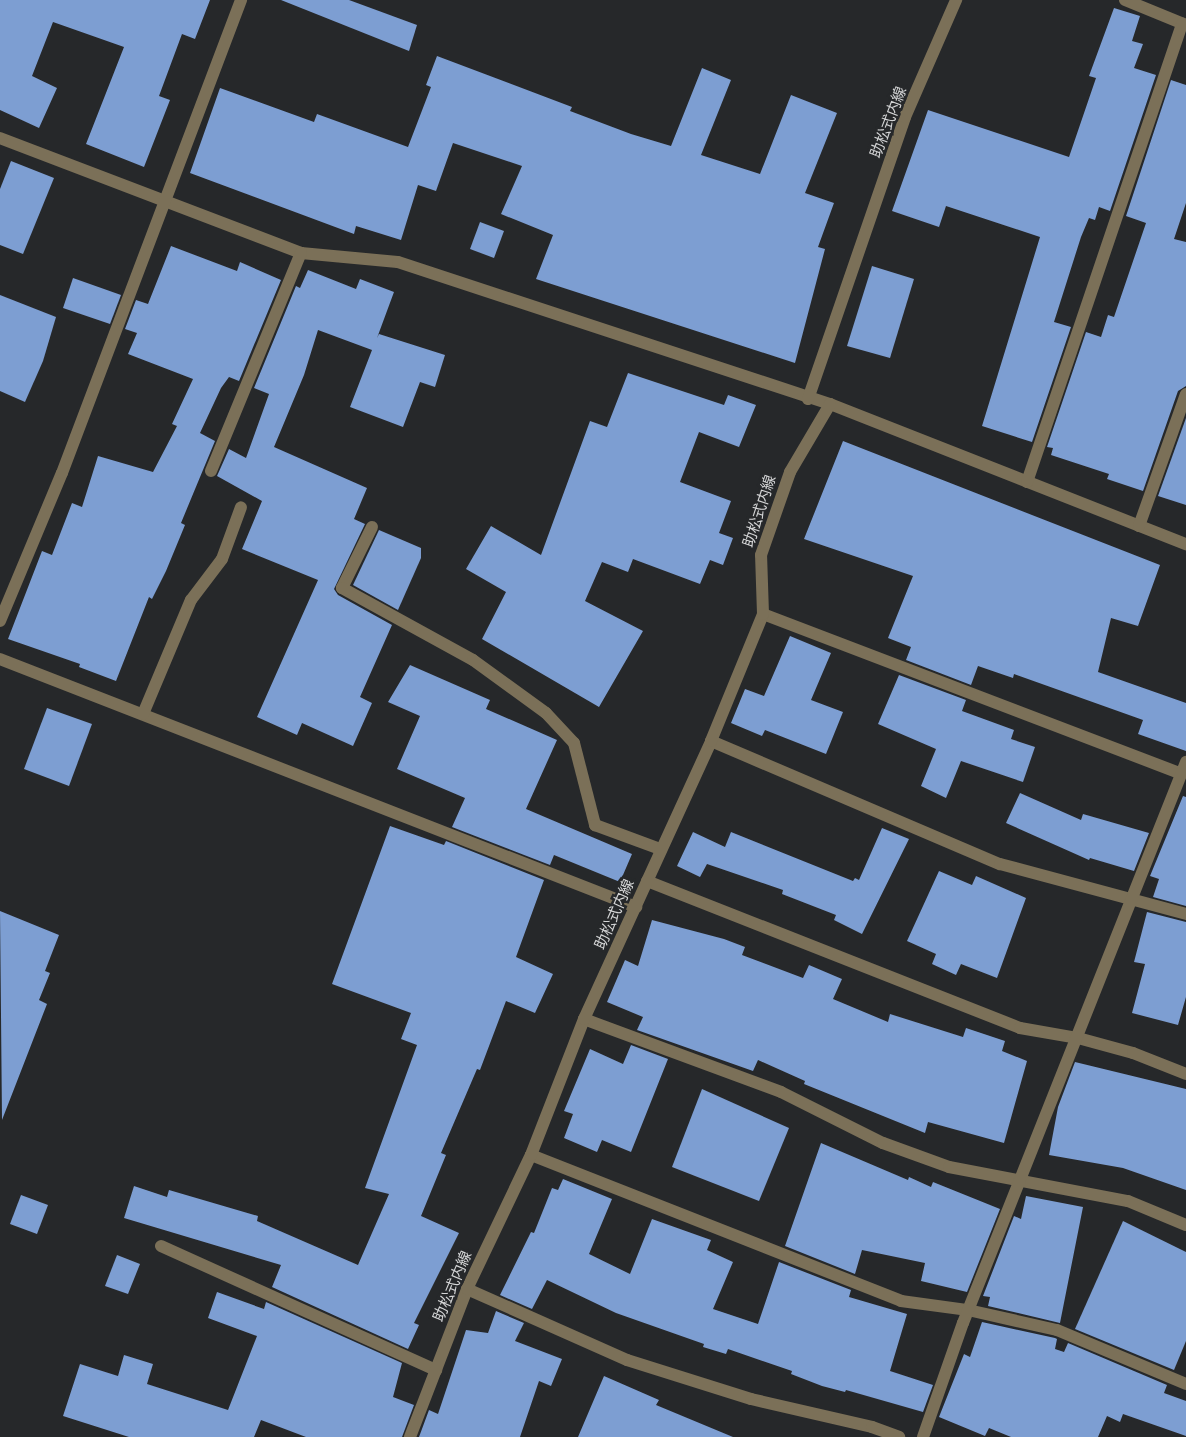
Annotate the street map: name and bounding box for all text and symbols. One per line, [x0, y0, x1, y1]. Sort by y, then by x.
street label: 助松式内線 [866, 84, 910, 160]
street label: 助松式内線 [739, 473, 779, 549]
street label: 助松式内線 [591, 876, 637, 952]
street label: 助松式内線 [429, 1248, 475, 1324]

